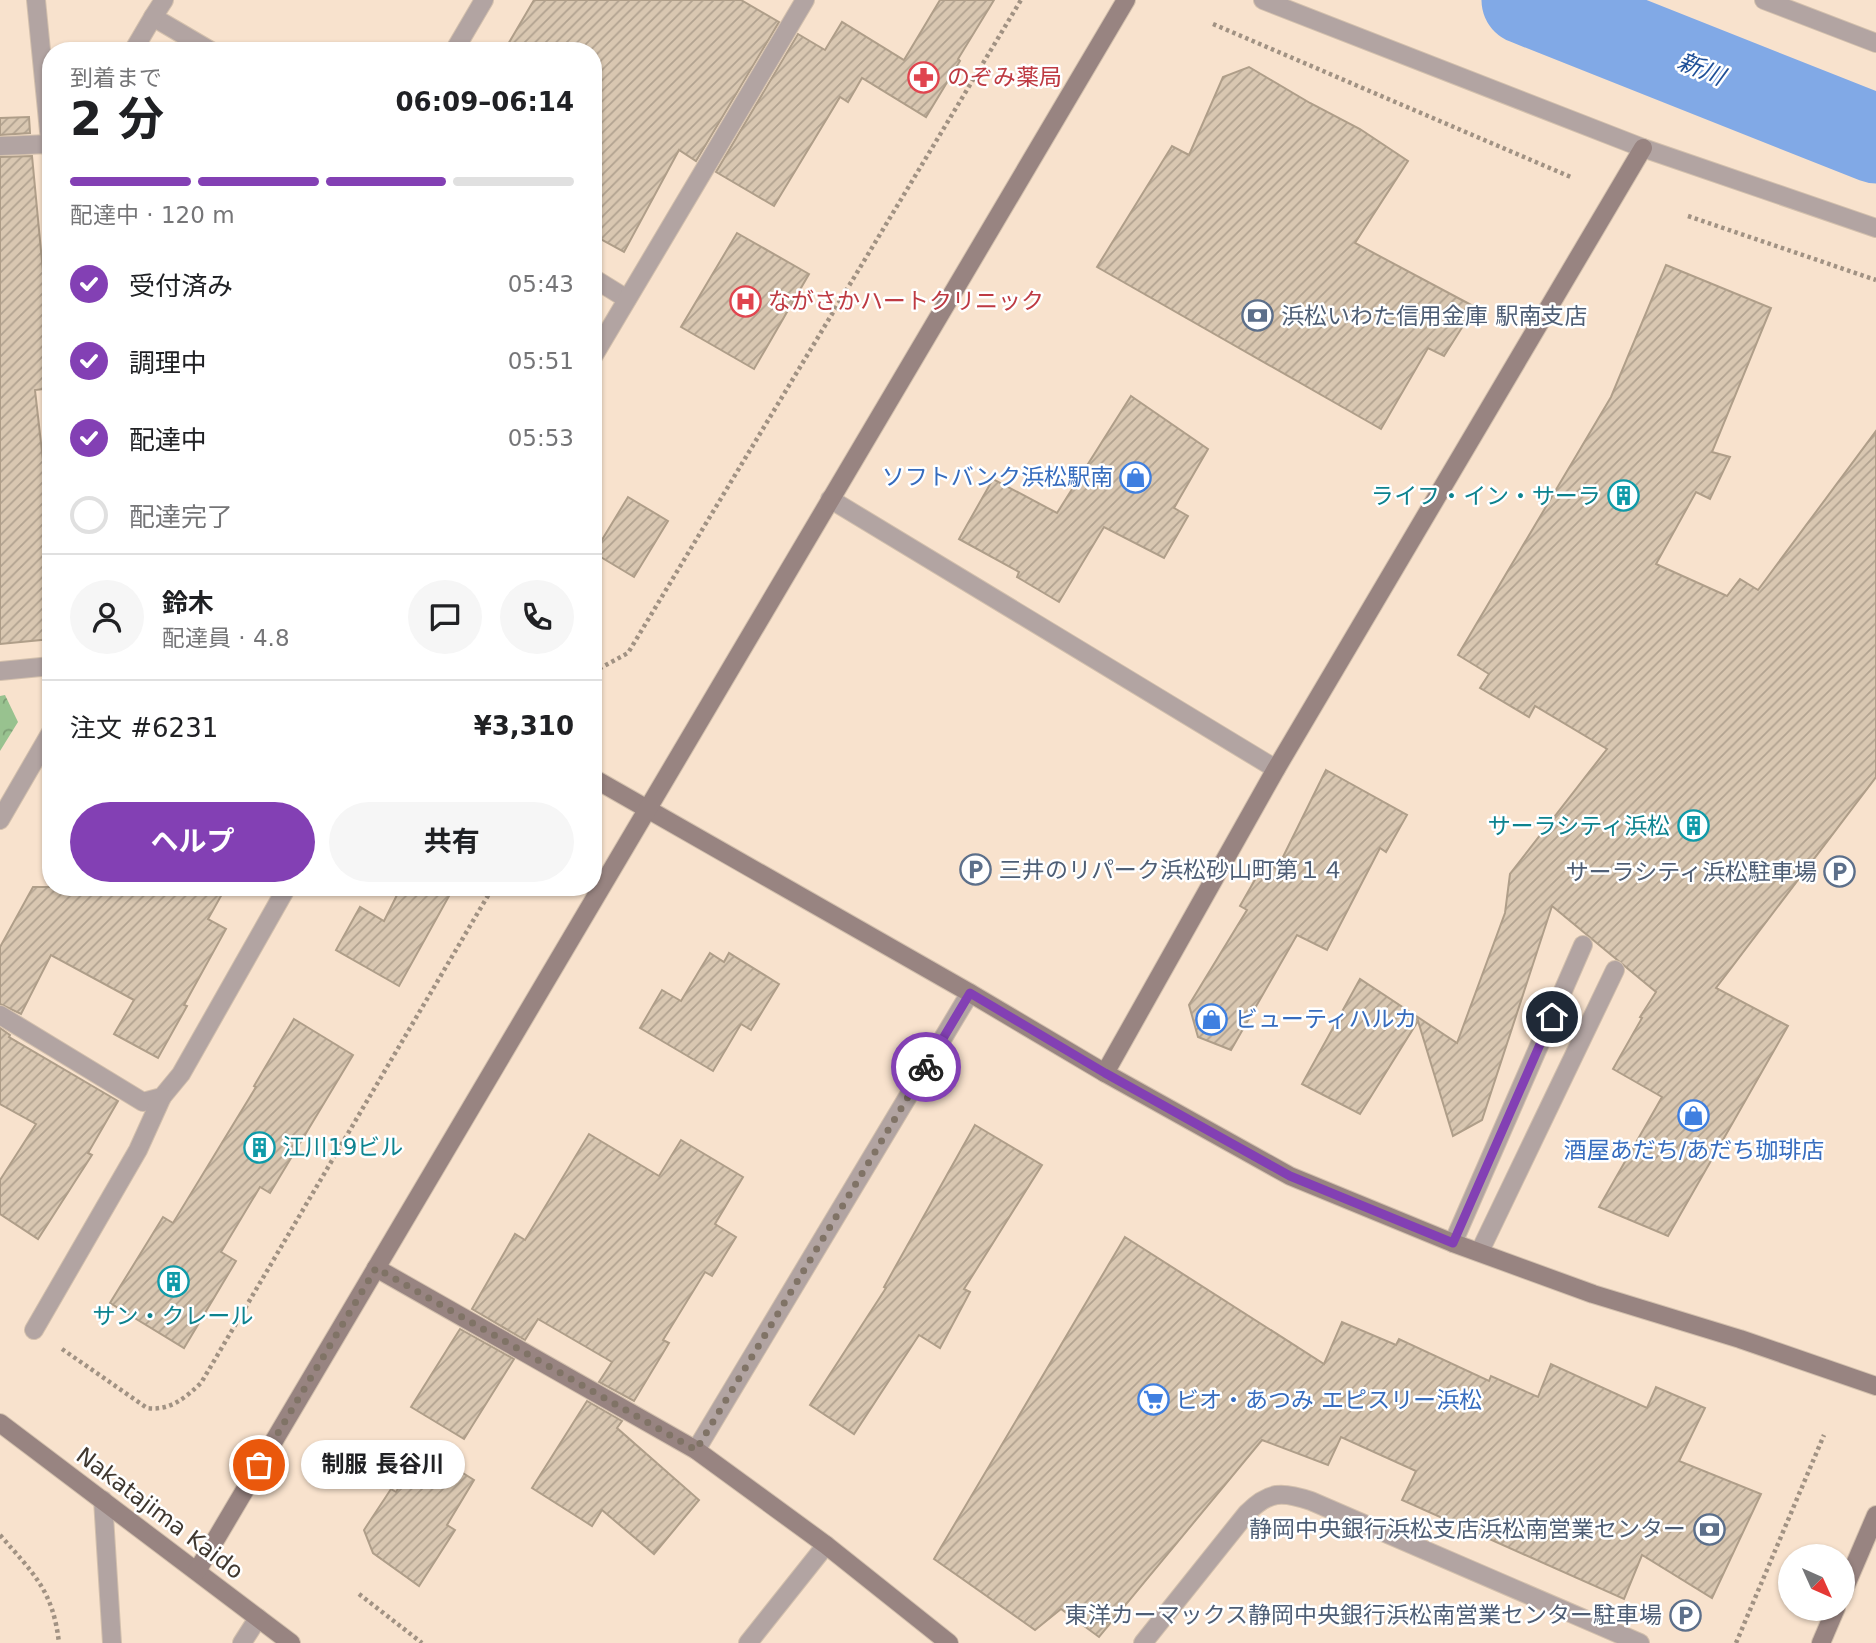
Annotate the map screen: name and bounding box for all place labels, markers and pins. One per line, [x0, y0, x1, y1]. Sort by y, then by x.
pharmacy icon: のぞみ薬局 [907, 60, 941, 94]
place label: のぞみ薬局 [947, 64, 1062, 90]
hospital icon: ながさかハートクリニック [728, 284, 762, 318]
place label: ながさかハートクリニック [768, 288, 1044, 314]
bank icon: 浜松いわた信用金庫 駅南支店 [1241, 299, 1275, 333]
place label: 浜松いわた信用金庫 駅南支店 [1281, 303, 1587, 329]
shop icon: ソフトバンク浜松駅南 [1119, 460, 1153, 494]
place label: ソフトバンク浜松駅南 [882, 464, 1113, 490]
building icon: ライフ・イン・サーラ [1607, 479, 1641, 513]
place label: ライフ・イン・サーラ [1371, 483, 1601, 509]
building icon: サーラシティ浜松 [1676, 809, 1710, 843]
place label: サーラシティ浜松 [1488, 813, 1670, 839]
parking icon: 三井のリパーク浜松砂山町第１４ [959, 853, 993, 887]
parking icon: サーラシティ浜松駐車場 [1823, 855, 1857, 889]
place label: 三井のリパーク浜松砂山町第１４ [999, 857, 1344, 883]
place label: サーラシティ浜松駐車場 [1566, 859, 1817, 885]
pin [1522, 987, 1582, 1047]
shop icon: ビューティハルカ [1195, 1002, 1229, 1036]
place label: ビューティハルカ [1235, 1006, 1417, 1032]
shop icon: 酒屋あだち/あだち珈琲店 [1677, 1099, 1711, 1133]
building icon: 江川19ビル [242, 1130, 276, 1164]
place label: 江川19ビル [282, 1134, 403, 1160]
place label: 酒屋あだち/あだち珈琲店 [1564, 1137, 1824, 1163]
building icon: サン・クレール [156, 1265, 190, 1299]
place label: サン・クレール [93, 1303, 254, 1329]
supermarket icon: ビオ・あつみ エピスリー浜松 [1136, 1383, 1170, 1417]
place label: ビオ・あつみ エピスリー浜松 [1176, 1387, 1482, 1413]
pin [229, 1435, 289, 1495]
callout: 制服 長谷川 [301, 1440, 466, 1490]
bank icon: 静岡中央銀行浜松支店浜松南営業センター [1692, 1512, 1726, 1546]
place label: 静岡中央銀行浜松支店浜松南営業センター [1249, 1516, 1686, 1542]
parking icon: 東洋カーマックス静岡中央銀行浜松南営業センター駐車場 [1668, 1598, 1702, 1632]
place label: 東洋カーマックス静岡中央銀行浜松南営業センター駐車場 [1065, 1602, 1662, 1628]

